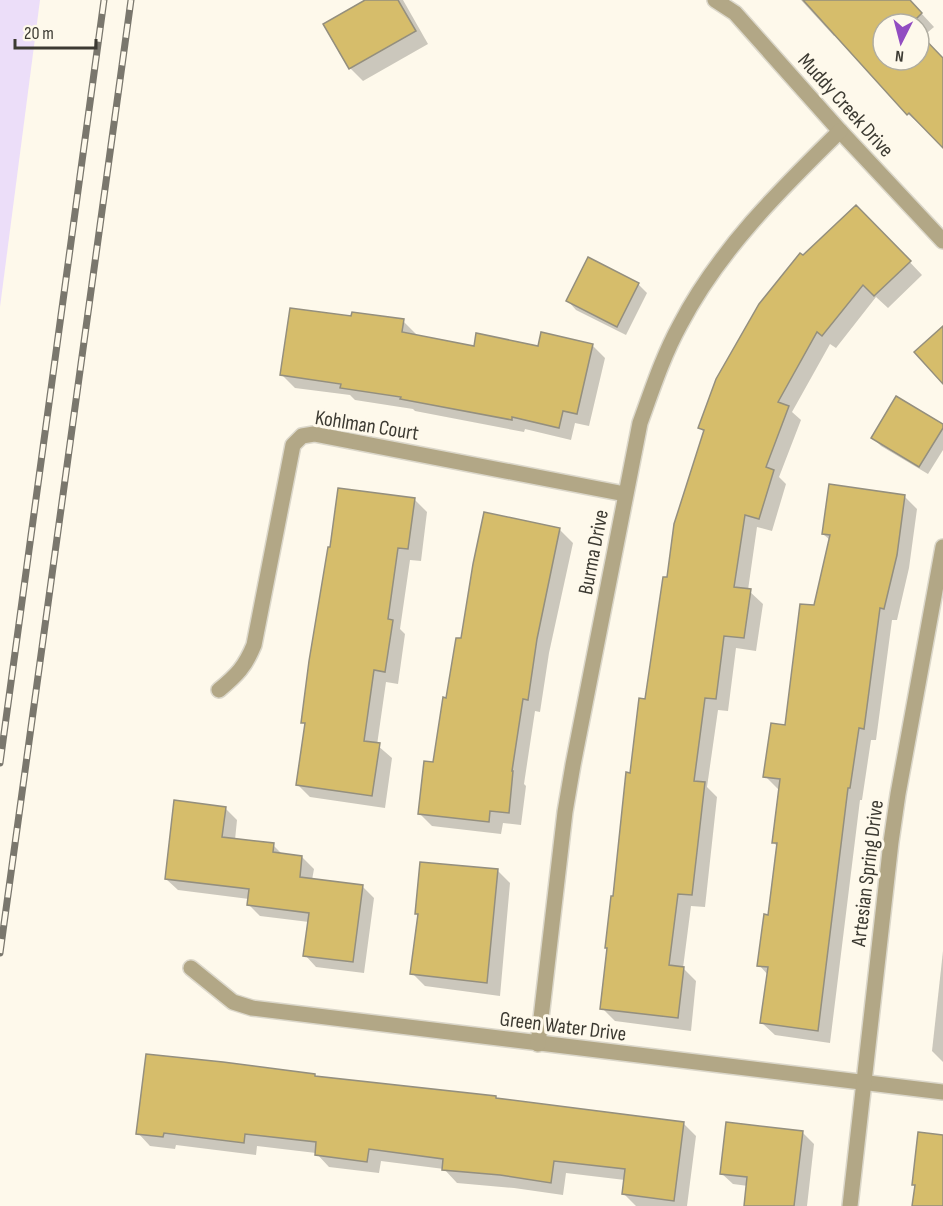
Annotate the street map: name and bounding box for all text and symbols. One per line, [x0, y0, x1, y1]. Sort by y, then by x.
scale bar [15, 12, 96, 50]
north arrow [871, 12, 931, 72]
text: 20 m [24, 23, 54, 44]
text: N [894, 46, 905, 65]
street label: Muddy Creek Drive [793, 48, 899, 162]
street label: Kohlman Court [313, 405, 421, 446]
street label: Burma Drive [573, 508, 614, 597]
street label: Artesian Spring Drive [846, 798, 889, 949]
street label: Green Water Drive [498, 1006, 628, 1047]

